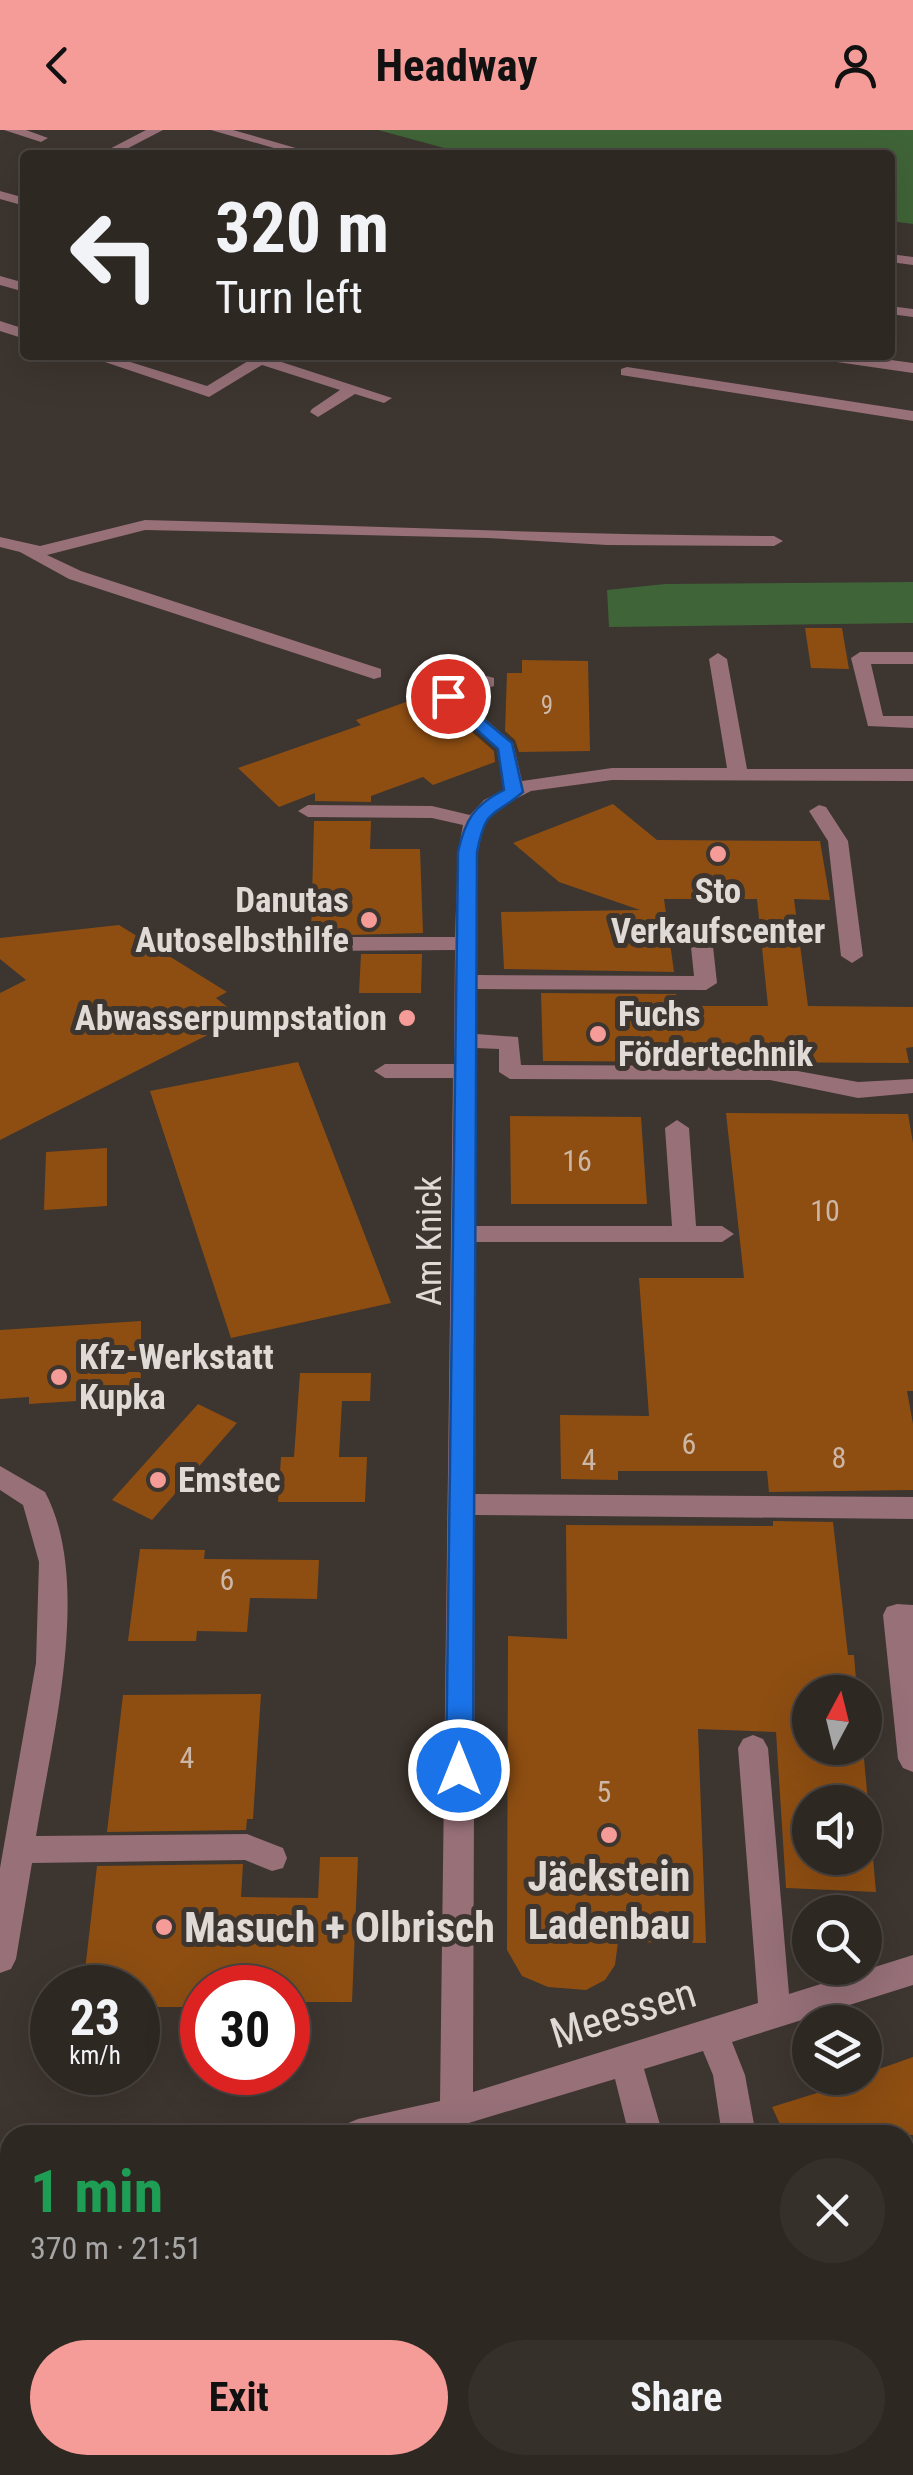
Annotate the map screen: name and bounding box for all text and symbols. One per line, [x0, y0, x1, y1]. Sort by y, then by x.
icon: back [30, 38, 85, 93]
icon: person [828, 38, 883, 93]
text: Headway [375, 39, 538, 92]
text: 320 m [215, 187, 389, 269]
icon: left [50, 190, 180, 320]
text: Turn left [215, 271, 363, 324]
pin [406, 654, 491, 739]
icon: arrive [421, 669, 476, 724]
house number: 9 [541, 691, 553, 720]
marker: Sto Verkaufscenter [707, 843, 729, 865]
place label: Sto Verkaufscenter [611, 871, 825, 952]
place label: Danutas Autoselbsthilfe [135, 880, 349, 961]
marker: Danutas Autoselbsthilfe [358, 909, 380, 931]
place label: Fuchs Fördertechnik [618, 994, 813, 1075]
place label: Abwasserpumpstation [75, 998, 387, 1039]
marker: Abwasserpumpstation [396, 1007, 418, 1029]
marker: Fuchs Fördertechnik [587, 1023, 609, 1045]
house number: 16 [562, 1143, 592, 1178]
street label: Am Knick [409, 1176, 450, 1306]
house number: 10 [810, 1193, 840, 1228]
place label: Kfz-Werkstatt Kupka [79, 1337, 274, 1418]
marker: Kfz-Werkstatt Kupka [48, 1366, 70, 1388]
house number: 6 [682, 1426, 696, 1461]
house number: 8 [832, 1440, 846, 1475]
house number: 4 [582, 1442, 596, 1477]
place label: Emstec [178, 1460, 281, 1501]
marker: Emstec [147, 1469, 169, 1491]
house number: 6 [220, 1562, 234, 1597]
north arrow [792, 1675, 882, 1765]
map controls [792, 1675, 882, 2095]
position arrow [407, 1718, 511, 1822]
house number: 4 [180, 1740, 194, 1775]
house number: 5 [597, 1774, 611, 1809]
button: sound [792, 1785, 882, 1875]
marker: Jäckstein Ladenbau [598, 1824, 620, 1846]
place label: Jäckstein Ladenbau [527, 1852, 691, 1949]
button: search [792, 1895, 882, 1985]
place label: Masuch + Olbrisch [184, 1903, 495, 1952]
marker: Masuch + Olbrisch [153, 1916, 175, 1938]
speed limit sign: 30 [180, 1965, 310, 2095]
street label: Meessen [544, 1968, 702, 2058]
text: 23 [70, 1989, 120, 2047]
button: layers [792, 2005, 882, 2095]
text: km/h [69, 2041, 121, 2070]
text: 1 min [30, 2156, 163, 2227]
button: close [780, 2158, 885, 2263]
text: 370 m · 21:51 [30, 2229, 202, 2267]
button: Exit [30, 2340, 448, 2455]
button: Share [468, 2340, 885, 2455]

